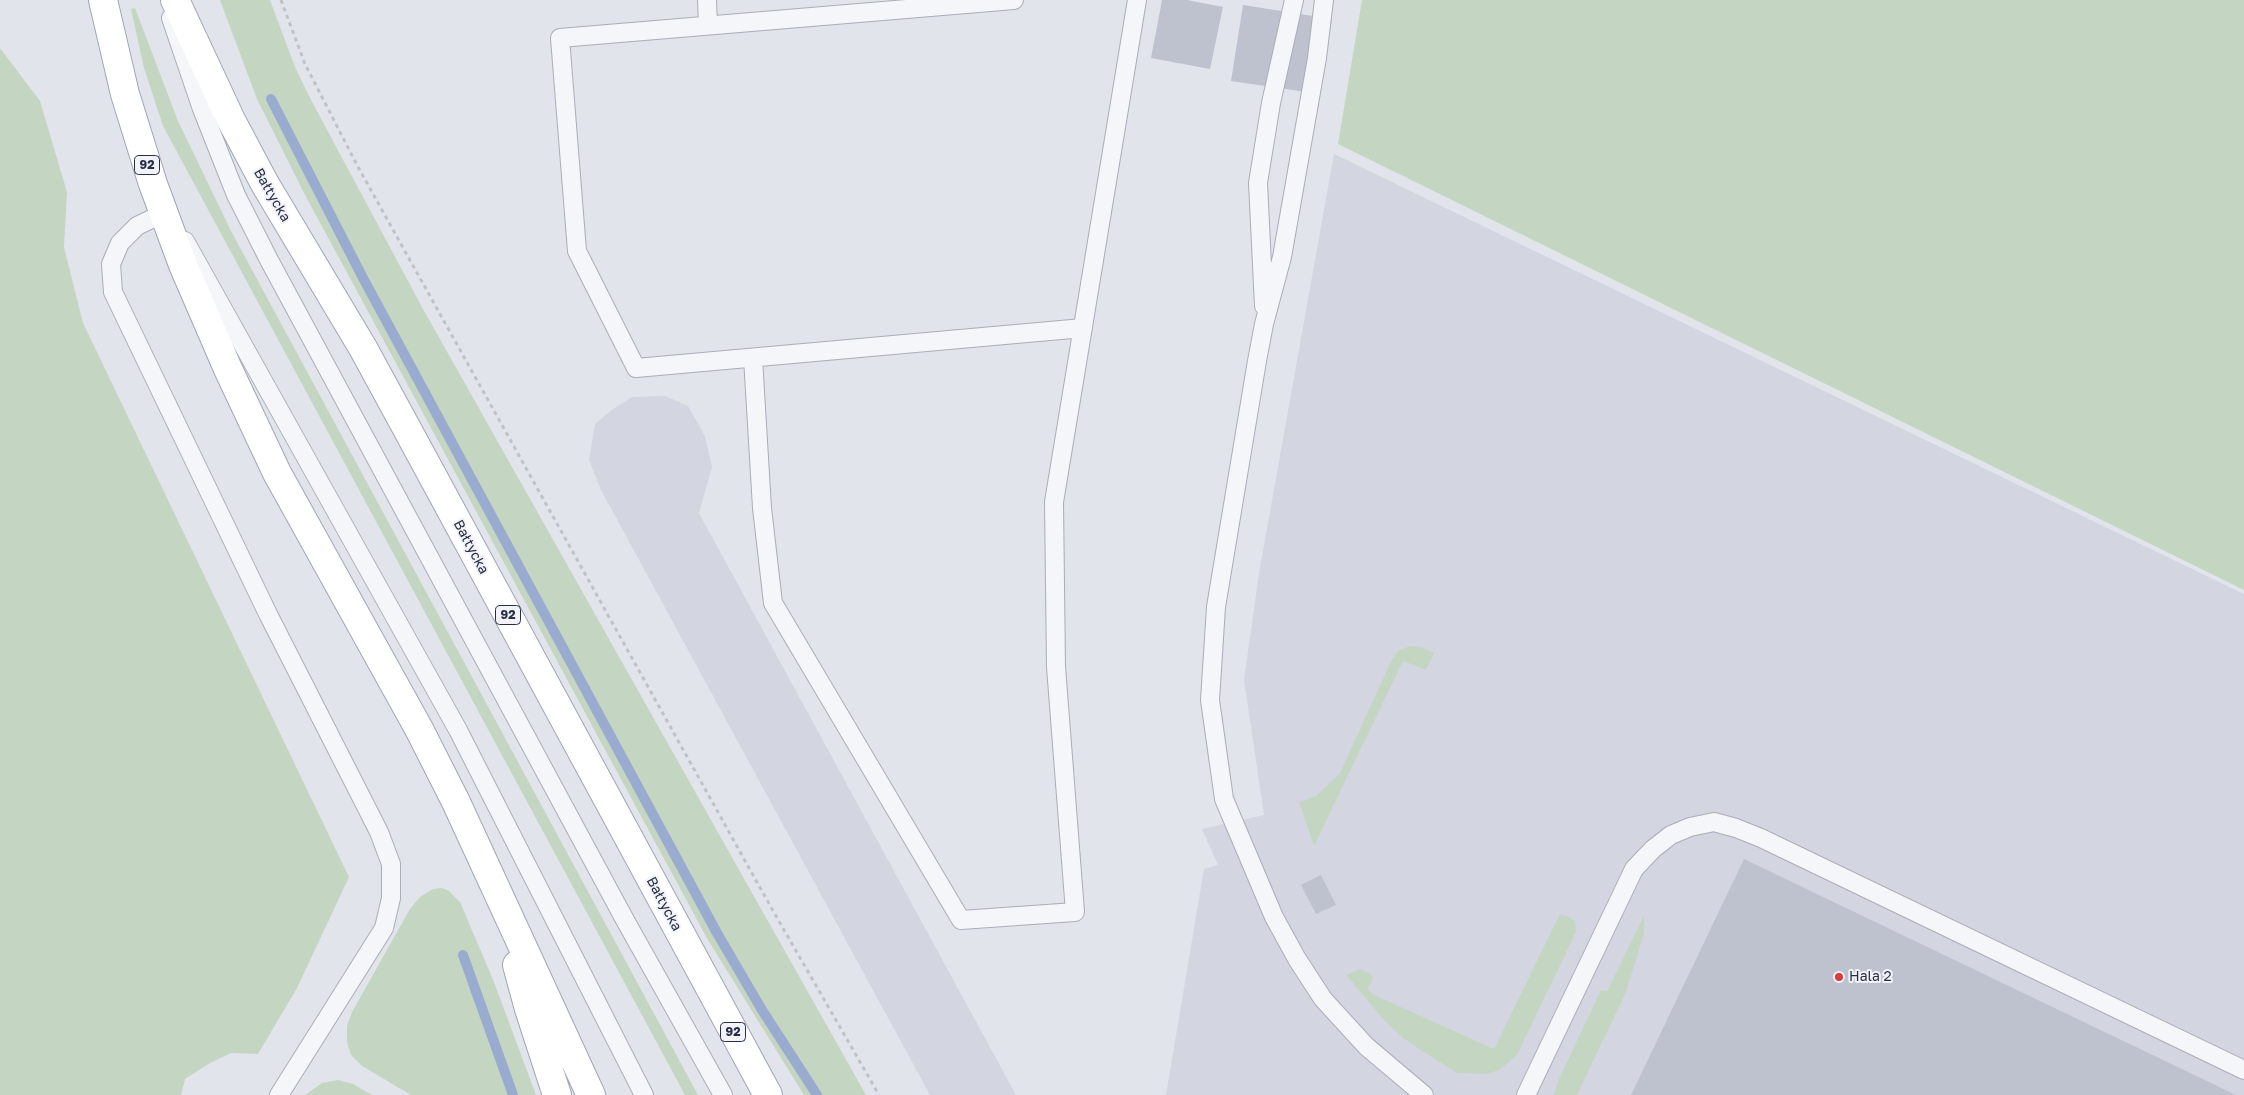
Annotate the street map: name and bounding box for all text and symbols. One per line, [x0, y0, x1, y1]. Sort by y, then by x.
road number: 92 [134, 156, 160, 174]
street label: Bałtycka [250, 165, 294, 225]
street label: Bałtycka [450, 517, 492, 577]
road number: 92 [496, 606, 520, 624]
street label: Bałtycka [643, 874, 685, 934]
place label: Hala 2 [1849, 969, 1892, 985]
marker: Hala 2 [1833, 971, 1845, 983]
road number: 92 [720, 1022, 746, 1042]

